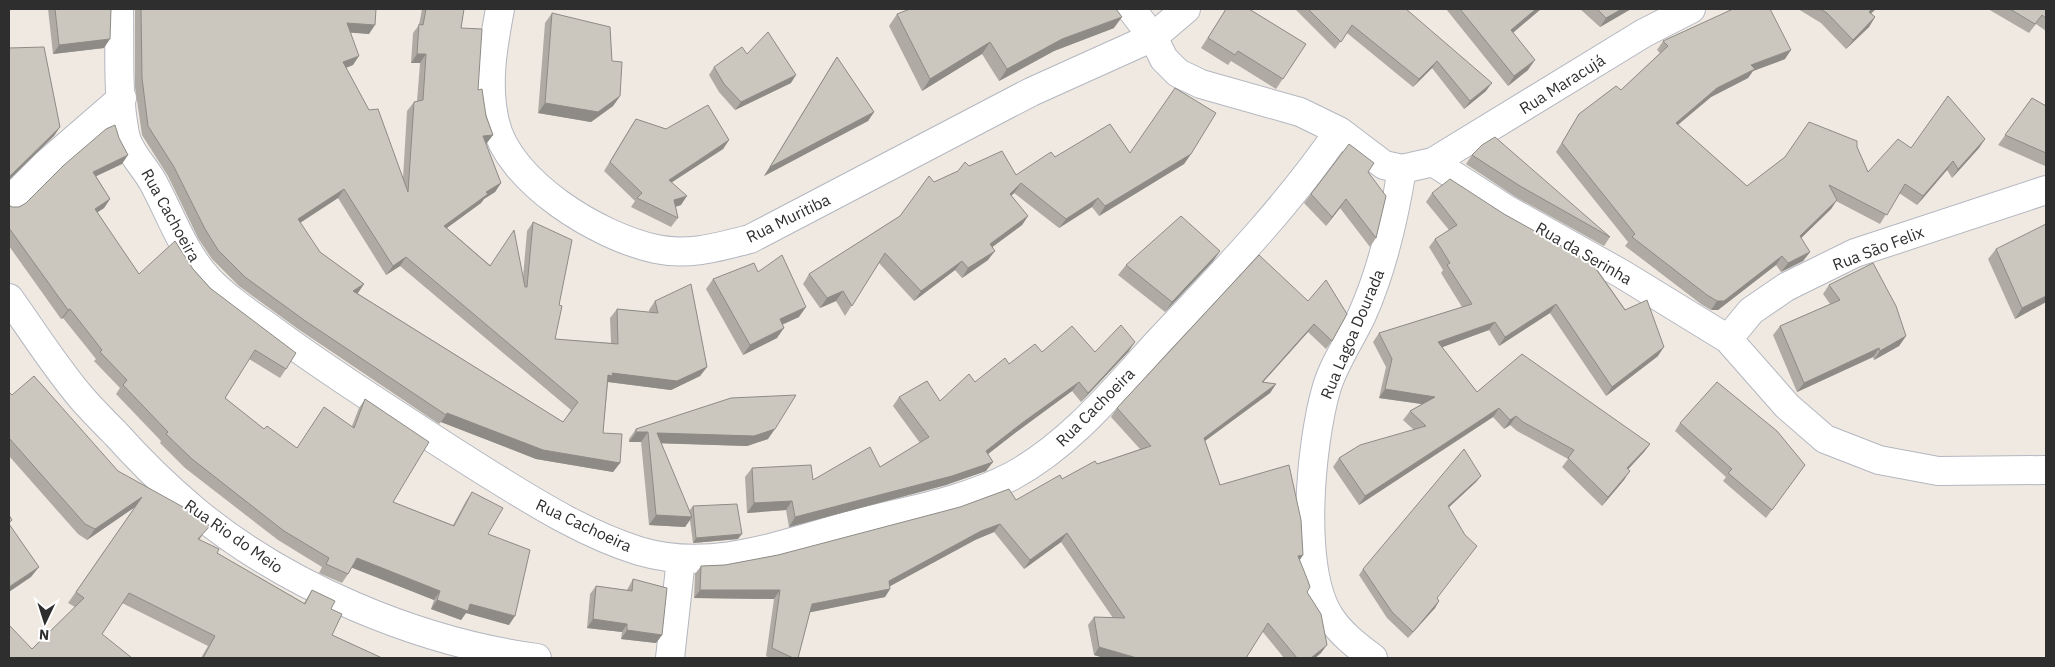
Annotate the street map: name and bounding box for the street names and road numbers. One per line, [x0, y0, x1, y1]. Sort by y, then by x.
street label: Rua Maracujá [1515, 50, 1609, 118]
street label: Rua Cachoeira [137, 165, 205, 265]
street label: Rua Muritiba [743, 189, 834, 247]
street label: Rua da Serinha [1532, 217, 1636, 289]
street label: Rua São Felix [1830, 221, 1926, 275]
street label: Rua Lagoa Dourada [1316, 266, 1388, 402]
street label: Rua Cachoeira [1051, 363, 1139, 451]
street label: Rua Cachoeira [533, 494, 635, 556]
street label: Rua Rio do Meio [181, 495, 287, 577]

